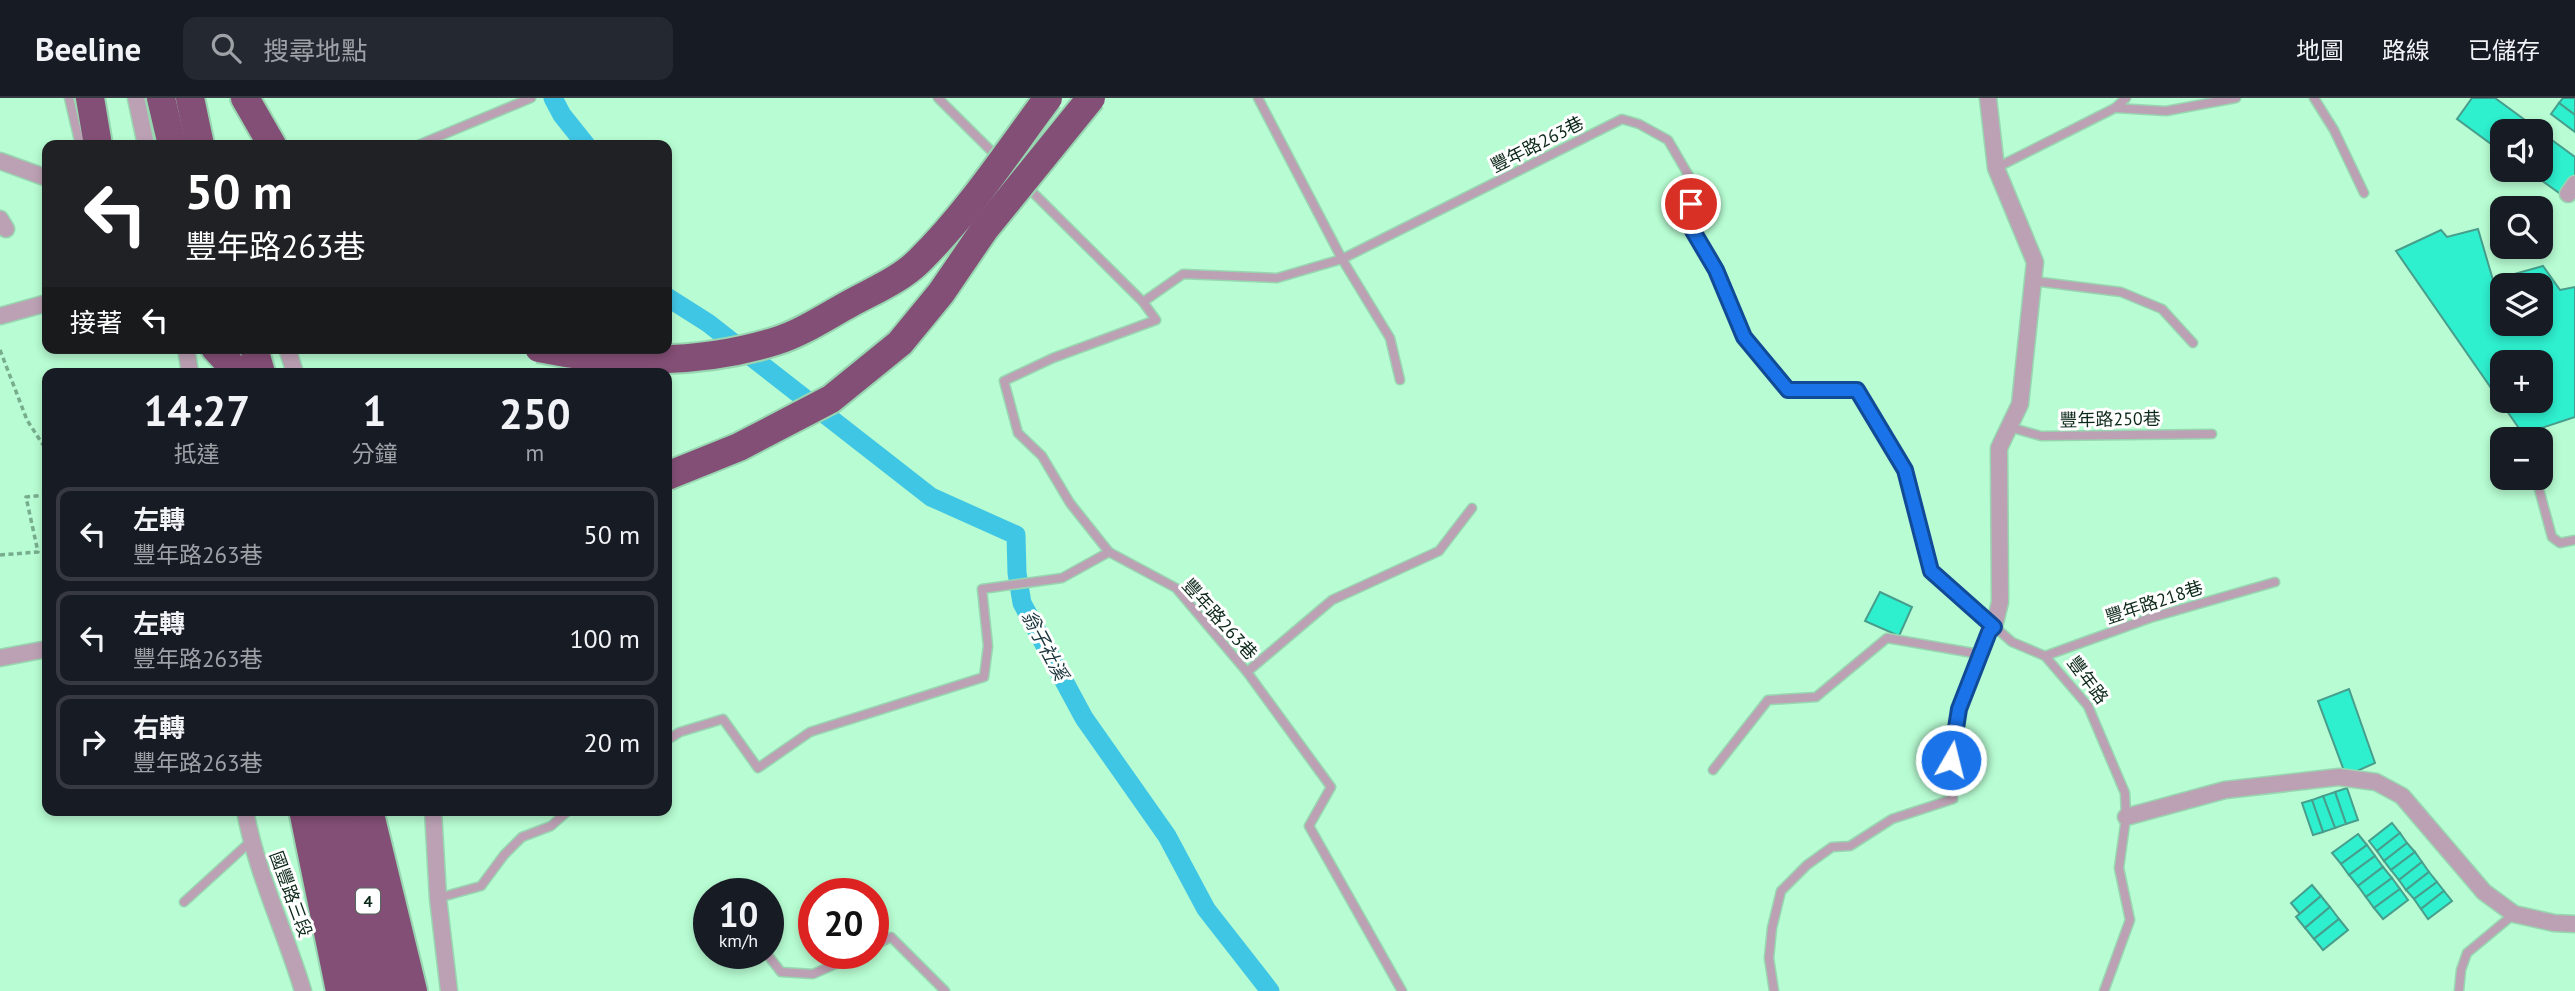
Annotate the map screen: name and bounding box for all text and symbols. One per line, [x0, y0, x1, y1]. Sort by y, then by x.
search box [183, 17, 673, 80]
text: Beeline [35, 27, 141, 70]
icon: search [207, 29, 245, 67]
text: 搜尋地點 [263, 34, 367, 67]
text: 地圖 [2296, 35, 2344, 66]
text: 路線 [2382, 35, 2430, 66]
text: 已儲存 [2468, 35, 2540, 66]
street label: 豐年路263巷 [1487, 111, 1587, 177]
map controls [2490, 119, 2553, 490]
button: sound [2490, 119, 2553, 182]
text: 50 m [185, 159, 292, 223]
icon: left [70, 168, 161, 259]
pin [1661, 174, 1721, 234]
icon: arrive [1672, 185, 1710, 223]
button: search [2490, 196, 2553, 259]
text: 豐年路263巷 [185, 225, 365, 267]
button: layers [2490, 273, 2553, 336]
icon: left [136, 301, 174, 339]
text: 接著 [70, 306, 122, 339]
button: + [2490, 350, 2553, 413]
text: 14:27 [143, 383, 250, 438]
text: 1 [363, 383, 386, 438]
text: 250 [499, 386, 570, 441]
street label: 豐年路250巷 [2059, 407, 2161, 431]
button: − [2490, 427, 2553, 490]
text: m [525, 438, 544, 467]
text: 抵達 [174, 439, 220, 468]
text: 分鐘 [352, 439, 398, 468]
text: 左轉 [133, 503, 185, 536]
icon: left [74, 515, 112, 553]
text: 50 m [584, 518, 640, 551]
text: 豐年路263巷 [133, 540, 263, 569]
street label: 豐年路263巷 [1178, 574, 1262, 664]
street label: 豐年路218巷 [2102, 575, 2206, 629]
water label: 翁子社溪 [1017, 606, 1075, 687]
text: 左轉 [133, 607, 185, 640]
icon: left [74, 619, 112, 657]
text: 100 m [569, 622, 640, 655]
text: 豐年路263巷 [133, 644, 263, 673]
street label: 豐年路 [2063, 652, 2113, 708]
text: 右轉 [133, 711, 185, 744]
icon: right [74, 723, 112, 761]
position arrow [1914, 723, 1988, 797]
text: 20 m [584, 726, 640, 759]
text: 豐年路263巷 [133, 748, 263, 777]
street label: 國豐路三段 [265, 848, 317, 940]
speed limit sign: 20 [798, 878, 889, 969]
road number: 4 [356, 888, 380, 914]
text: 10 [719, 891, 758, 937]
text: km/h [719, 929, 758, 952]

